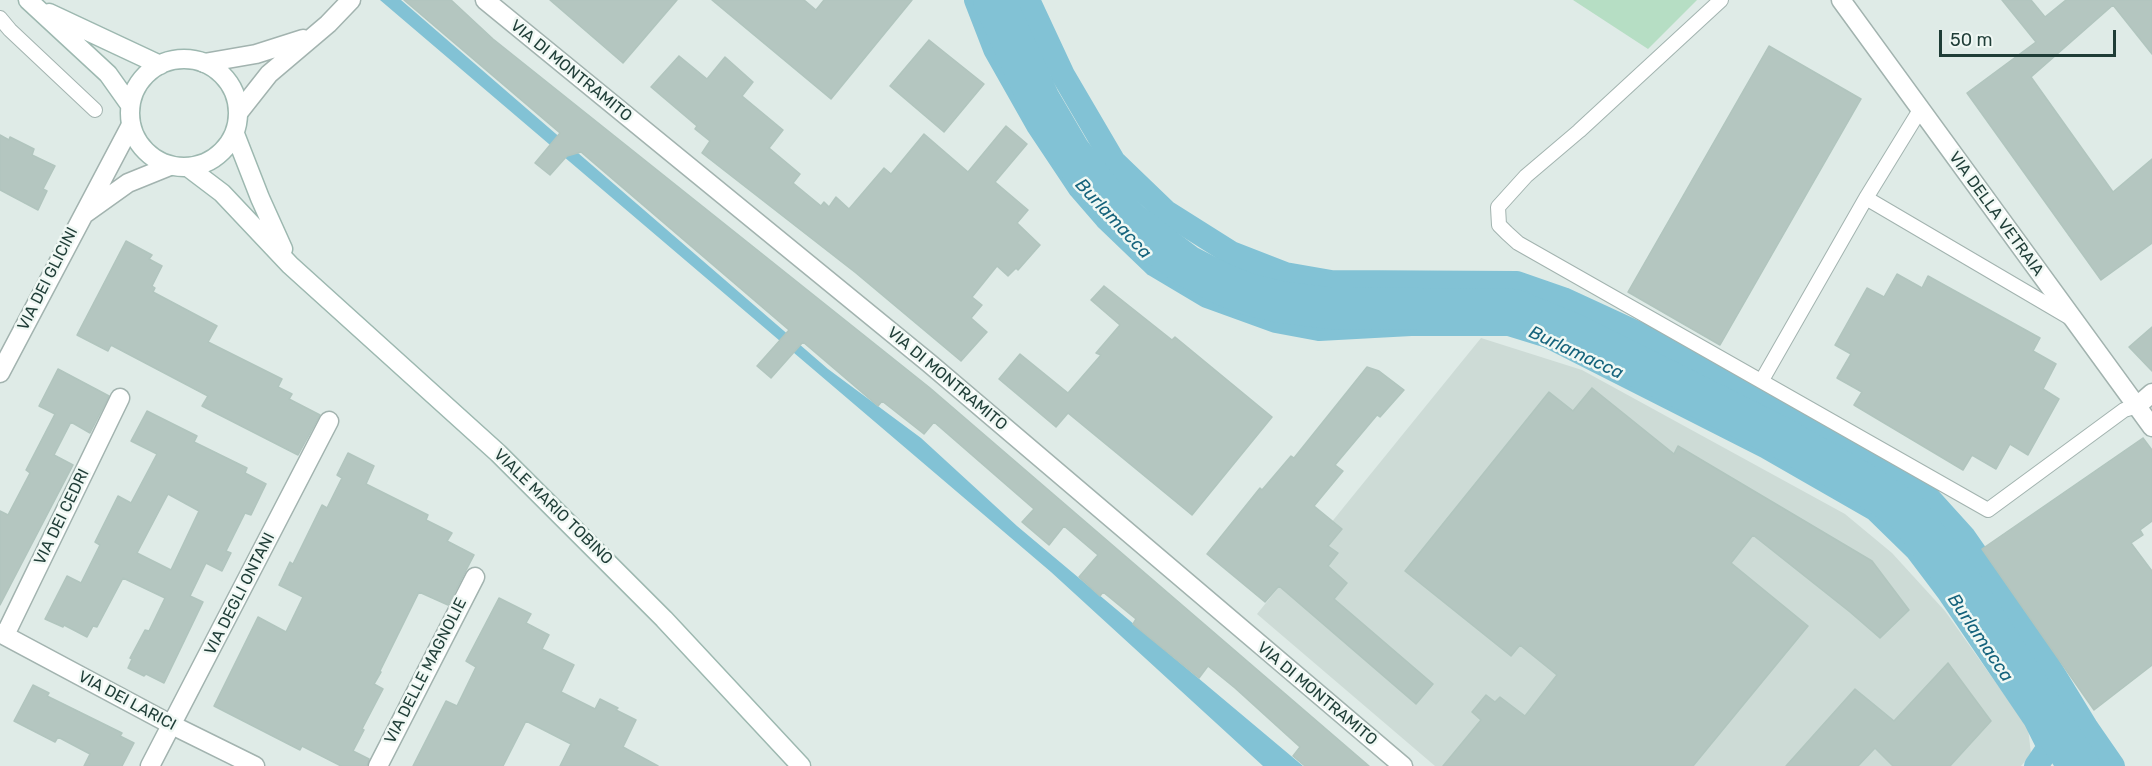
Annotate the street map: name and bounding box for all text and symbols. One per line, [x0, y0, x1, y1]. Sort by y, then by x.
street label: VIA DI MONTRAMITO [506, 16, 636, 126]
scale bar [1942, 18, 2119, 56]
text: 50 m [1950, 29, 1993, 51]
street label: VIA DELLA VETRAIA [1945, 148, 2047, 280]
water label: Burlamacca [1070, 174, 1156, 264]
street label: VIA DEI GLICINI [14, 224, 82, 334]
water label: Burlamacca [1525, 322, 1627, 384]
street label: VIA DI MONTRAMITO [883, 323, 1011, 435]
street label: VIALE MARIO TOBINO [489, 445, 617, 569]
street label: VIA DEI CEDRI [30, 466, 94, 568]
street label: VIA DEGLI ONTANI [201, 530, 279, 658]
water label: Burlamacca [1943, 590, 2017, 686]
street label: VIA DELLE MAGNOLIE [381, 595, 471, 747]
street label: VIA DI MONTRAMITO [1253, 638, 1381, 750]
street label: VIA DEI LARICI [75, 667, 179, 735]

